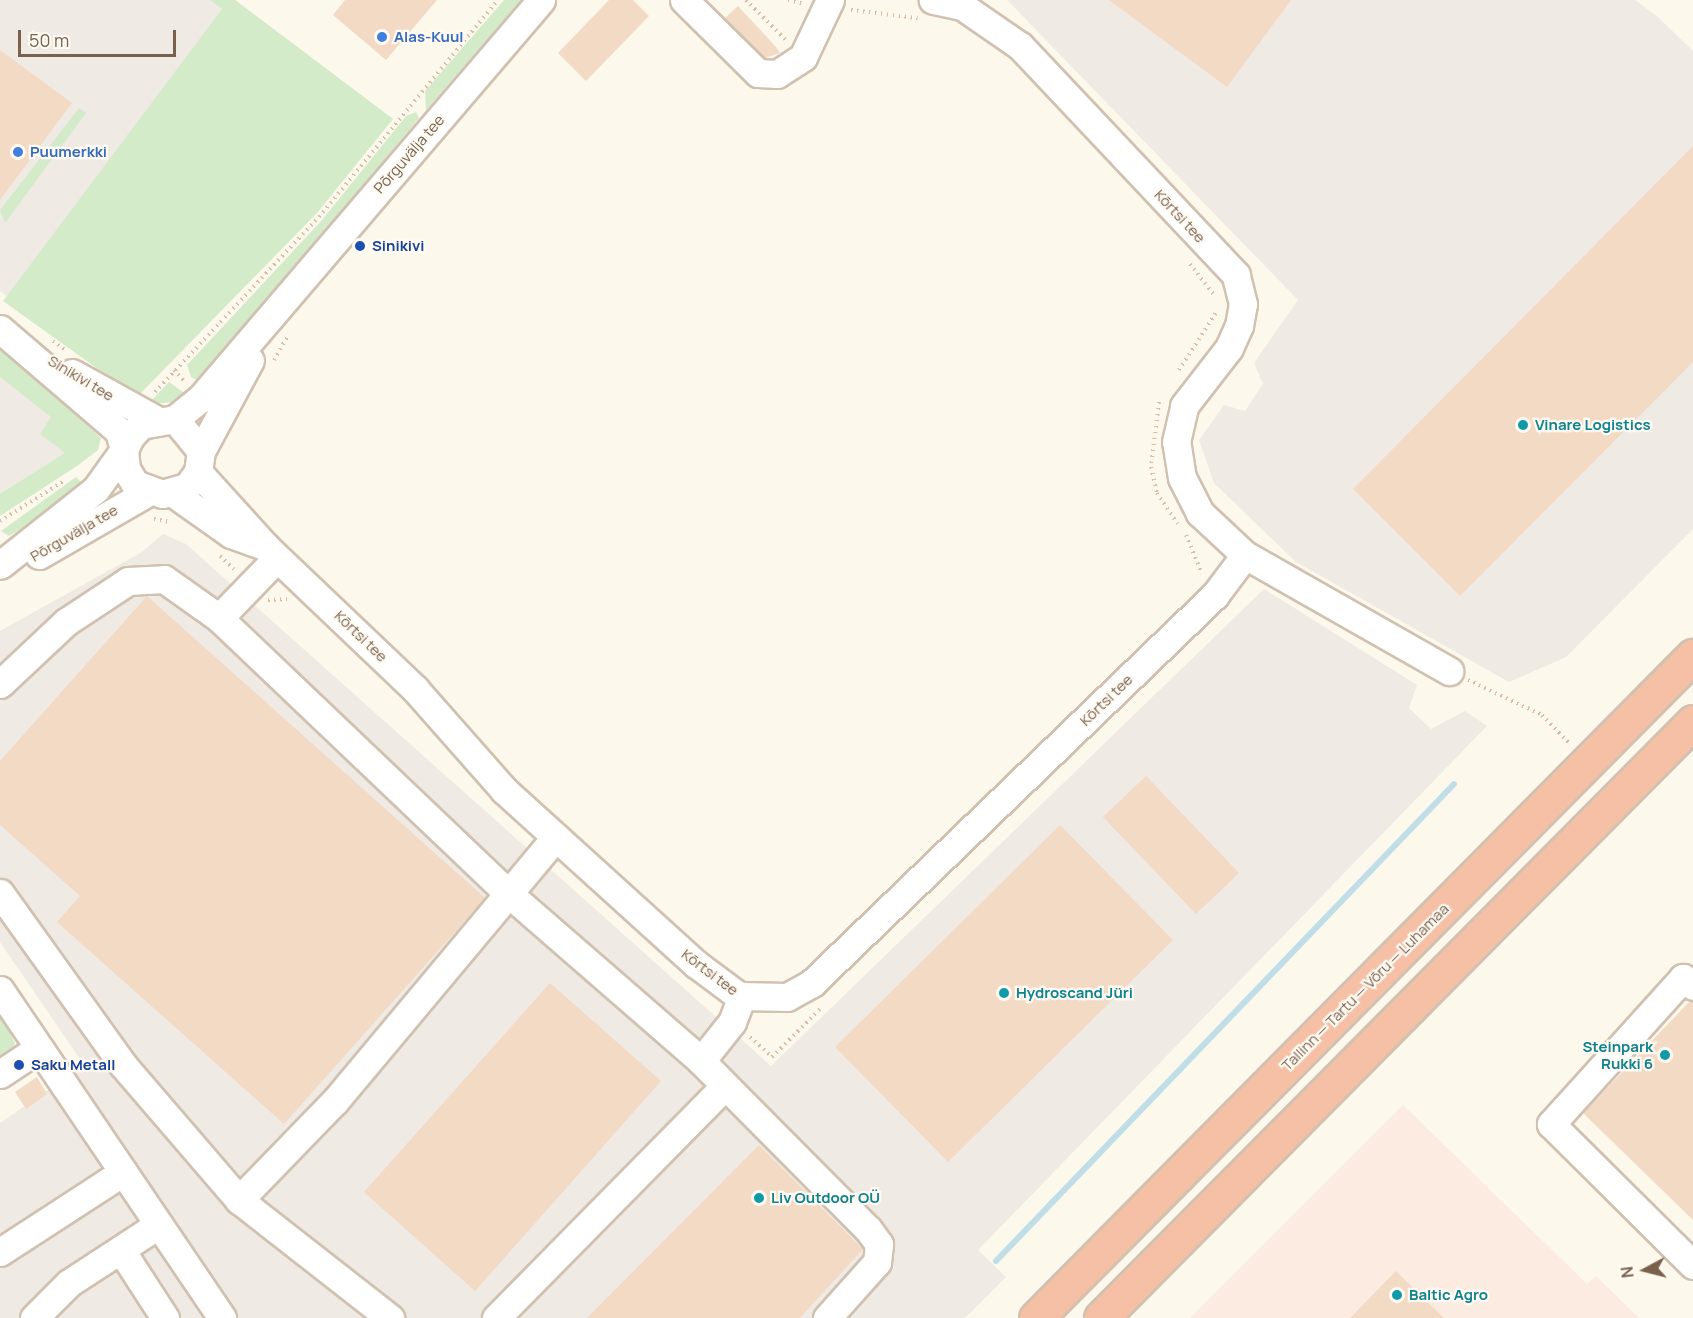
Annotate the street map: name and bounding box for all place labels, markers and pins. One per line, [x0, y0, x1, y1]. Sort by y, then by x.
place label: Alas-Kuul [394, 28, 463, 46]
marker: Alas-Kuul [375, 30, 389, 44]
place label: Puumerkki [30, 143, 107, 161]
marker: Puumerkki [11, 145, 25, 159]
place label: Sinikivi [372, 237, 424, 255]
marker: Sinikivi [353, 239, 367, 253]
place label: Vinare Logistics [1535, 416, 1651, 434]
marker: Vinare Logistics [1516, 418, 1530, 432]
place label: Hydroscand Jüri [1016, 984, 1133, 1002]
marker: Hydroscand Jüri [997, 986, 1011, 1000]
place label: Steinpark Rukki 6 [1583, 1037, 1653, 1072]
marker: Steinpark Rukki 6 [1658, 1048, 1672, 1062]
place label: Saku Metall [31, 1056, 115, 1074]
marker: Saku Metall [12, 1058, 26, 1072]
place label: Liv Outdoor OÜ [771, 1189, 880, 1207]
marker: Liv Outdoor OÜ [752, 1191, 766, 1205]
place label: Baltic Agro [1409, 1286, 1488, 1304]
marker: Baltic Agro [1390, 1288, 1404, 1302]

